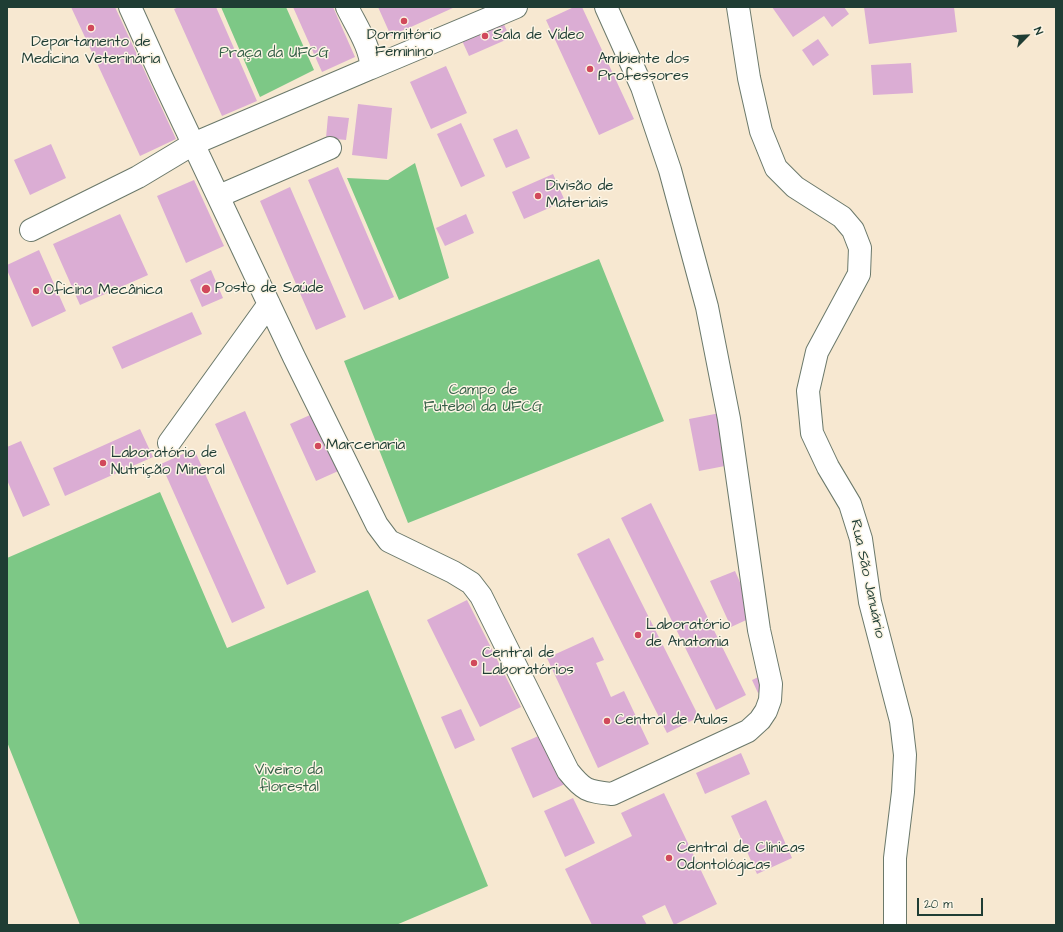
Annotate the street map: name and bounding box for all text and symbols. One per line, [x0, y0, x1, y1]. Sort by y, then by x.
marker: Dormitório Feminino [399, 16, 409, 26]
north arrow [1007, 16, 1047, 56]
marker: Departamento de Medicina Veterinária [86, 23, 96, 33]
text: N [1030, 25, 1047, 37]
place label: Dormitório Feminino [367, 27, 441, 62]
place label: Sala de Vídeo [493, 27, 584, 45]
marker: Sala de Vídeo [480, 31, 490, 41]
place label: Departamento de Medicina Veterinária [22, 34, 160, 69]
park label: Praça da UFCG [219, 45, 329, 63]
place label: Ambiente dos Professores [598, 51, 689, 86]
marker: Ambiente dos Professores [585, 64, 595, 74]
place label: Divisão de Materiais [546, 178, 613, 213]
marker: Divisão de Materiais [533, 191, 543, 201]
place label: Posto de Saúde [215, 280, 324, 298]
place label: Oficina Mecânica [44, 282, 163, 300]
marker: Posto de Saúde [200, 283, 212, 295]
marker: Oficina Mecânica [31, 286, 41, 296]
park label: Campo de Futebol da UFCG [424, 382, 542, 417]
place label: Marcenaria [326, 437, 405, 455]
marker: Marcenaria [313, 441, 323, 451]
place label: Laboratório de Nutrição Mineral [111, 445, 225, 480]
marker: Laboratório de Nutrição Mineral [98, 458, 108, 468]
street label: Rua São Januário [846, 518, 888, 640]
place label: Laboratório de Anatomia [646, 617, 730, 652]
marker: Laboratório de Anatomia [633, 630, 643, 640]
place label: Central de Laboratórios [482, 645, 574, 680]
marker: Central de Laboratórios [469, 658, 479, 668]
place label: Central de Aulas [615, 712, 728, 730]
marker: Central de Aulas [602, 716, 612, 726]
park label: Viveiro da florestal [255, 762, 323, 797]
place label: Central de Clínicas Odontológicas [677, 840, 805, 875]
marker: Central de Clínicas Odontológicas [664, 853, 674, 863]
scale bar [919, 890, 985, 916]
text: 20 m [924, 896, 953, 913]

